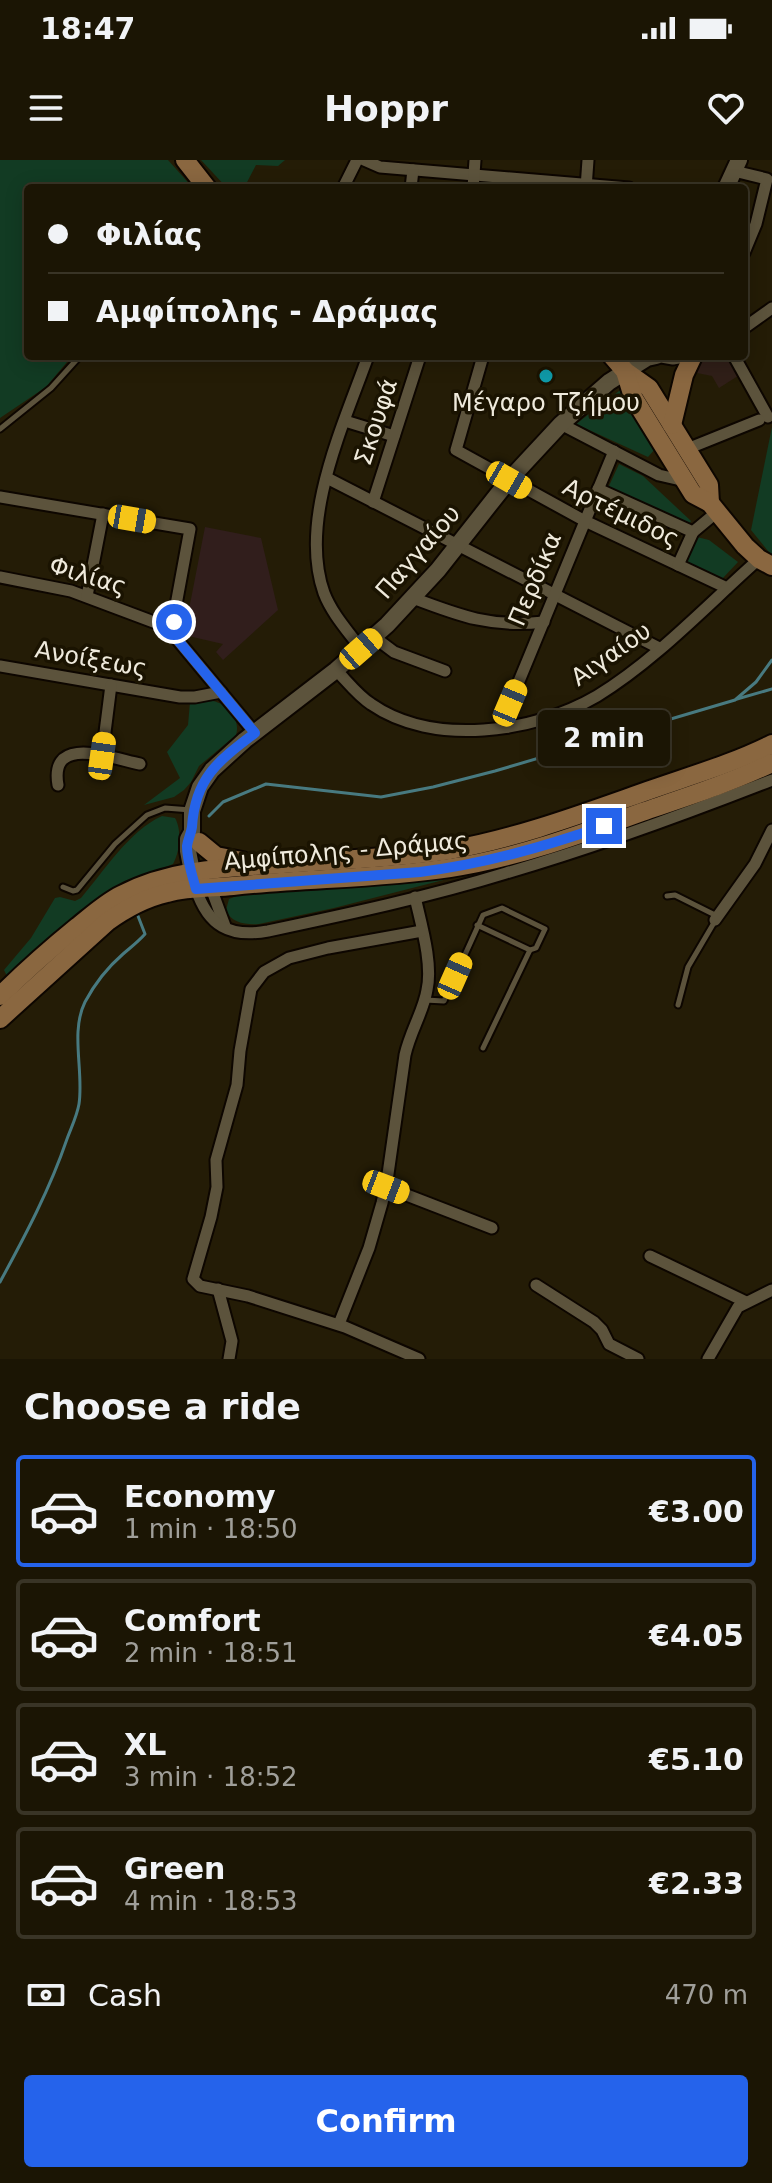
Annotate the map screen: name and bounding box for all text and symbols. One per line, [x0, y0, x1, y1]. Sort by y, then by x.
text: 18:47 [40, 11, 136, 46]
icon: menu [24, 86, 68, 130]
icon: heart [704, 86, 748, 130]
text: Hoppr [324, 88, 448, 129]
text: Φιλίας [96, 217, 202, 252]
text: Αμφίπολης - Δράμας [96, 294, 438, 329]
marker: Μέγαρο Τζήμου [537, 367, 555, 385]
street label: Σκουφά [349, 375, 403, 469]
place label: Μέγαρο Τζήμου [452, 389, 640, 417]
car [482, 458, 536, 502]
street label: Αρτέμιδος [558, 473, 684, 553]
street label: Παγγαίου [370, 499, 466, 605]
car [106, 503, 158, 535]
street label: Περδίκα [503, 528, 567, 630]
street label: Φιλίας [46, 551, 130, 601]
route start [156, 604, 192, 640]
street label: Αιγαίου [566, 616, 656, 692]
car [335, 624, 387, 674]
street label: Ανοίξεως [33, 635, 149, 683]
car [490, 676, 530, 730]
callout: 2 min [538, 710, 670, 766]
text: 2 min [563, 723, 645, 753]
car [87, 731, 117, 781]
route end [586, 808, 622, 844]
street label: Αμφίπολης - Δράμας [223, 826, 469, 876]
car [434, 949, 476, 1003]
car [359, 1167, 413, 1207]
text: Choose a ride [24, 1386, 301, 1427]
icon: car [28, 1475, 100, 1547]
text: Economy [124, 1479, 276, 1514]
text: €3.00 [649, 1494, 744, 1529]
text: 1 min · 18:50 [124, 1514, 298, 1544]
icon: car [28, 1599, 100, 1671]
text: Comfort [124, 1603, 261, 1638]
text: €4.05 [649, 1618, 744, 1653]
text: 2 min · 18:51 [124, 1638, 298, 1668]
icon: car [28, 1723, 100, 1795]
text: XL [124, 1727, 166, 1762]
text: €5.10 [649, 1742, 744, 1777]
text: 3 min · 18:52 [124, 1762, 298, 1792]
icon: car [28, 1847, 100, 1919]
text: Green [124, 1851, 225, 1886]
text: €2.33 [649, 1866, 744, 1901]
text: 4 min · 18:53 [124, 1886, 298, 1916]
icon: cash [24, 1973, 68, 2017]
text: Cash [88, 1978, 162, 2013]
text: 470 m [665, 1980, 748, 2010]
button: Confirm [24, 2075, 748, 2167]

